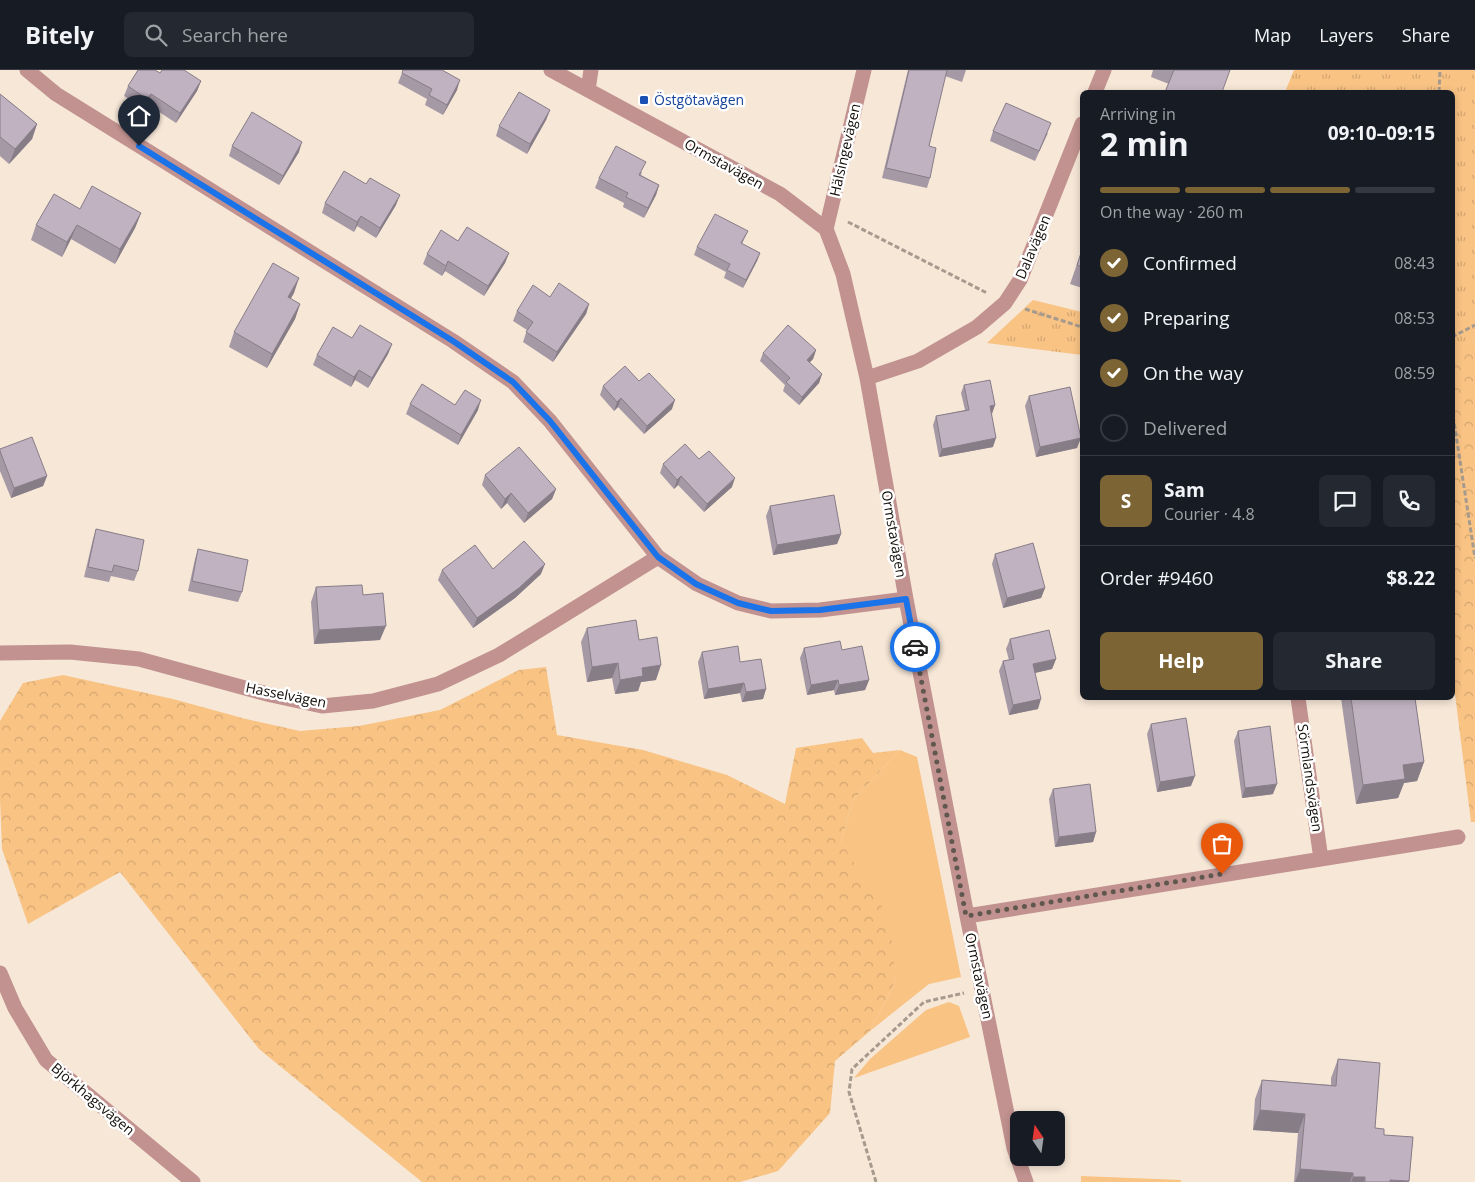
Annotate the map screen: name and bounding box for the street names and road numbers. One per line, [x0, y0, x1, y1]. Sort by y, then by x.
street label: Hälsingevägen [825, 102, 864, 198]
street label: Ormstavägen [681, 134, 767, 193]
street label: Dalavägen [1010, 212, 1055, 282]
street label: Ormstavägen [878, 489, 911, 579]
street label: Hasselvägen [244, 677, 328, 712]
street label: Sörmlandsvägen [1294, 723, 1327, 833]
street label: Ormstavägen [961, 931, 998, 1021]
street label: Björkhagsvägen [48, 1058, 139, 1139]

